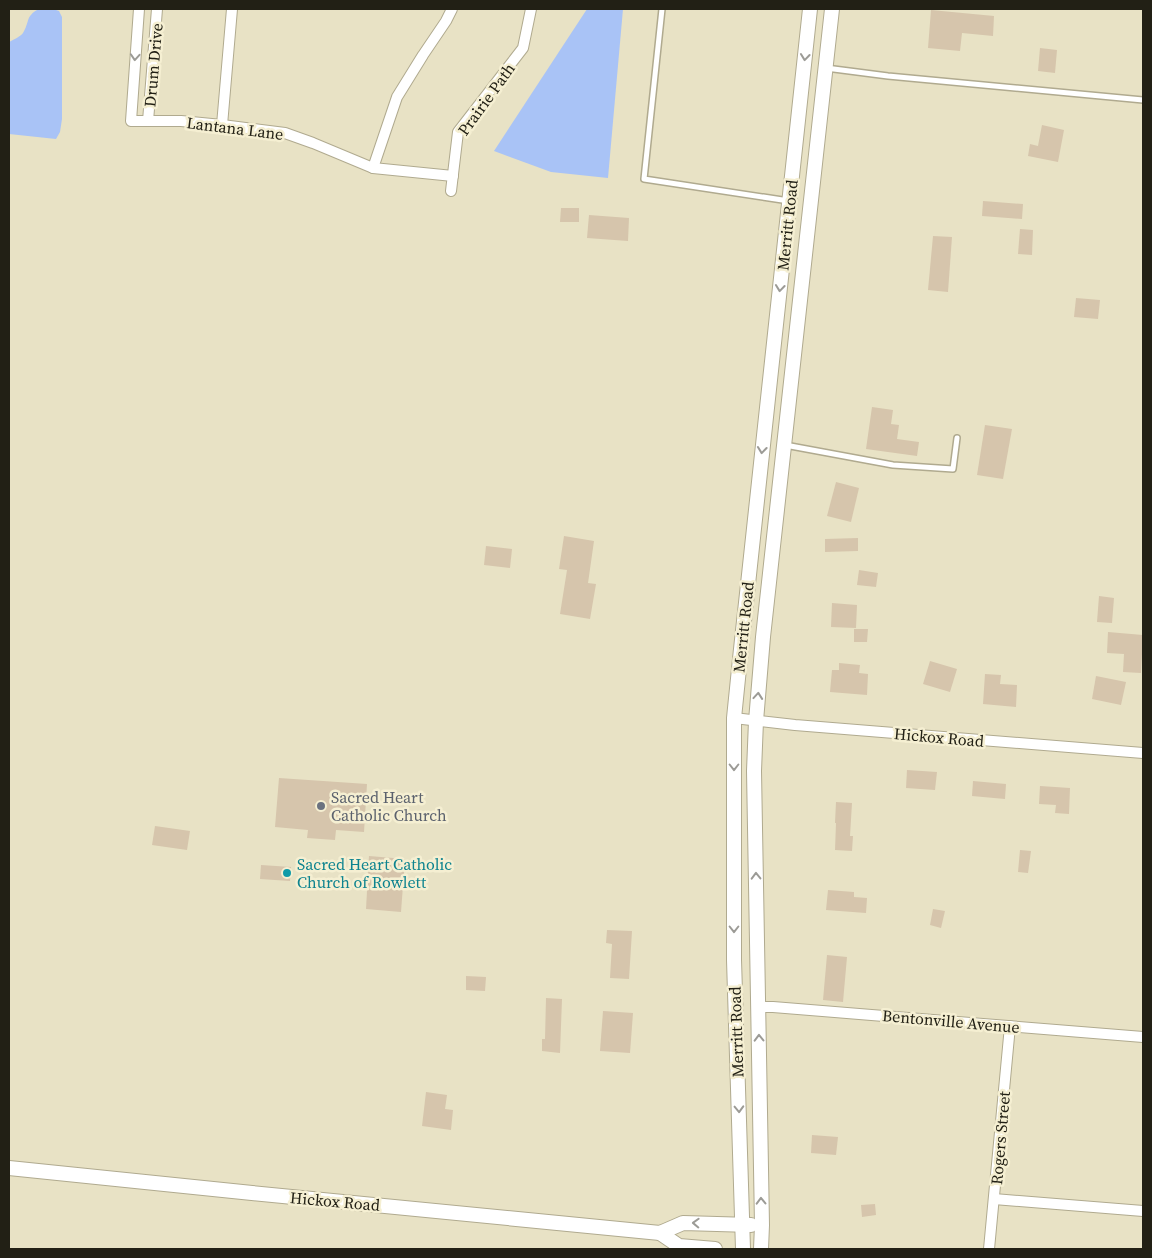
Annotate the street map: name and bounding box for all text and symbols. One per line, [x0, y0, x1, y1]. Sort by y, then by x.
street label: Drum Drive [138, 22, 168, 108]
one-way arrow [130, 54, 141, 62]
one-way arrow [800, 54, 811, 62]
street label: Prairie Path [452, 58, 520, 140]
street label: Lantana Lane [185, 111, 285, 145]
street label: Merritt Road [771, 179, 803, 271]
one-way arrow [775, 285, 786, 293]
one-way arrow [757, 446, 768, 454]
street label: Merritt Road [727, 581, 759, 673]
one-way arrow [752, 691, 763, 699]
street label: Hickox Road [893, 722, 985, 752]
one-way arrow [729, 764, 739, 771]
place label: Sacred Heart Catholic Church [331, 786, 447, 826]
marker: Sacred Heart Catholic Church [315, 800, 327, 812]
place label: Sacred Heart Catholic Church of Rowlett [297, 853, 452, 893]
marker: Sacred Heart Catholic Church of Rowlett [281, 867, 293, 879]
one-way arrow [751, 871, 761, 879]
one-way arrow [729, 926, 739, 934]
street label: Merritt Road [723, 986, 749, 1078]
street label: Bentonville Avenue [881, 1004, 1021, 1038]
one-way arrow [753, 1034, 764, 1042]
street label: Rogers Street [985, 1089, 1015, 1186]
one-way arrow [734, 1106, 744, 1114]
street label: Hickox Road [289, 1186, 381, 1216]
one-way arrow [756, 1196, 767, 1204]
one-way arrow [691, 1218, 699, 1228]

